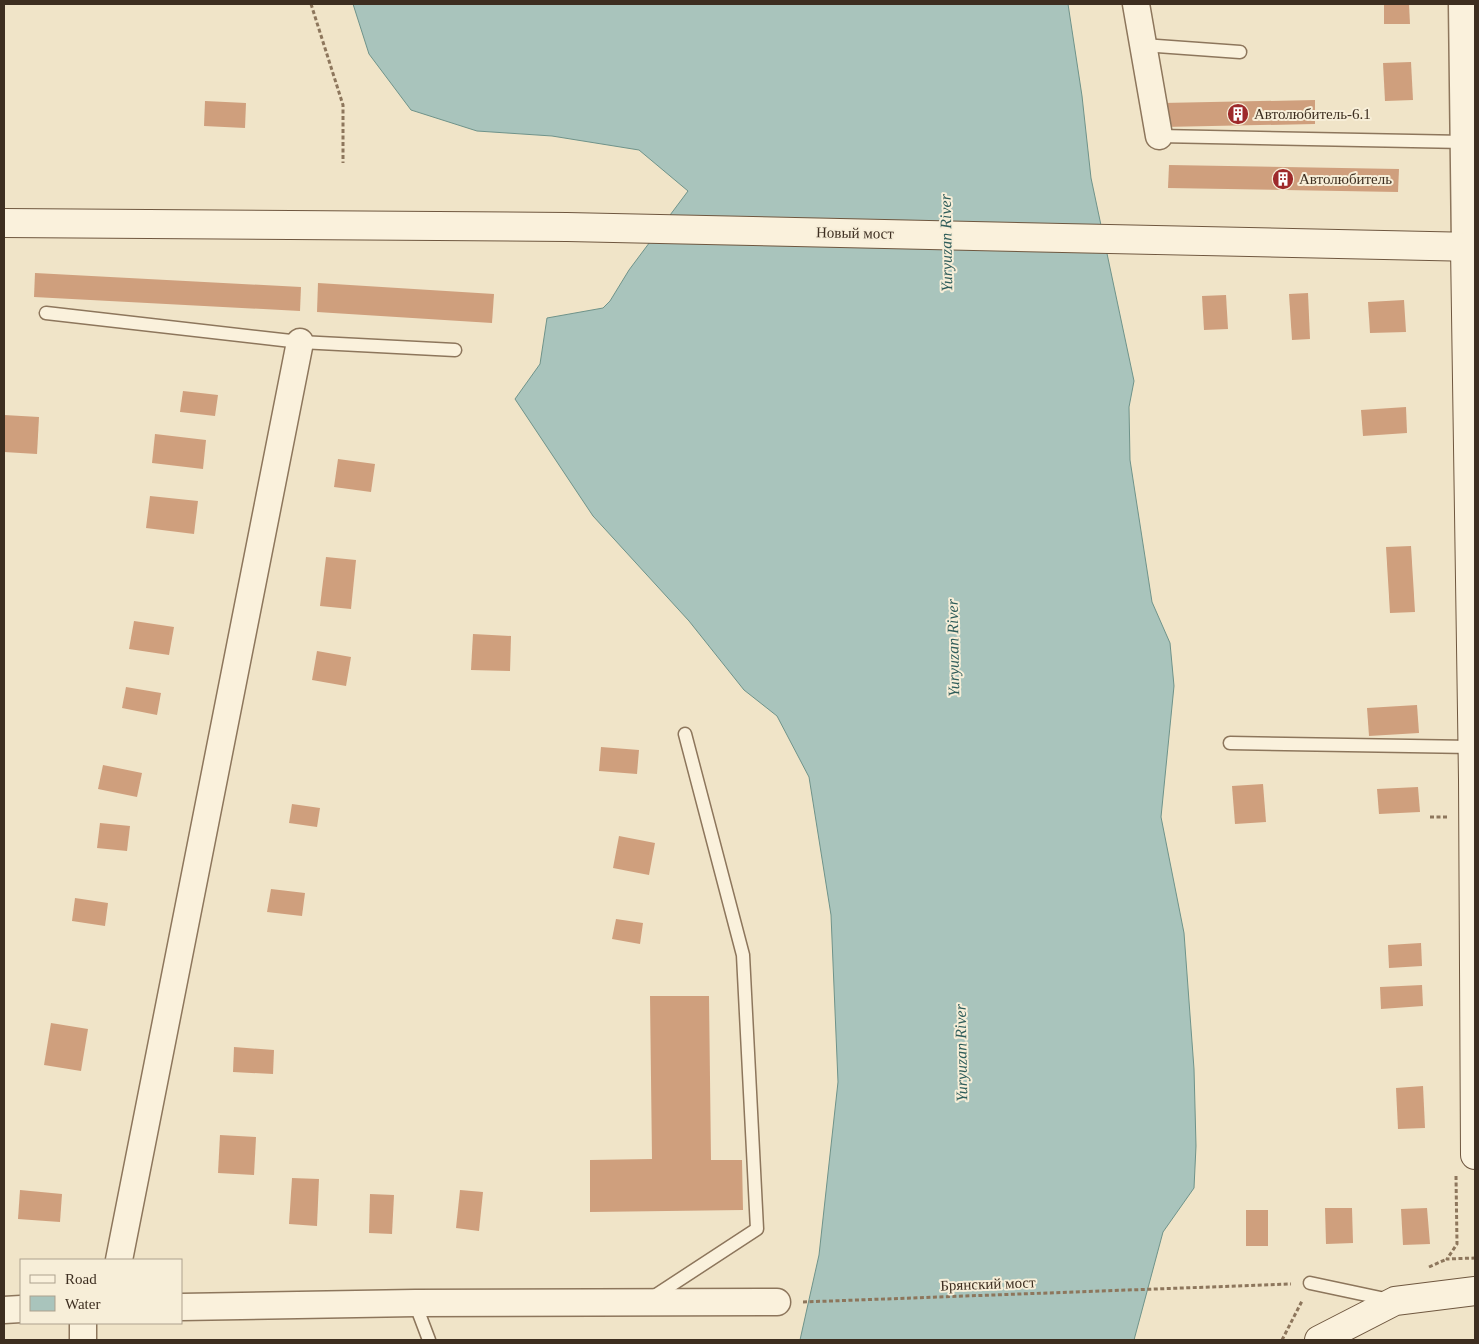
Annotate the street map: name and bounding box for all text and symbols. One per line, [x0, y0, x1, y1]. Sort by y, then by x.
building icon: Автолюбитель-6.1 [1226, 102, 1250, 126]
place label: Автолюбитель-6.1 [1254, 106, 1371, 122]
building icon: Автолюбитель [1271, 167, 1295, 191]
place label: Автолюбитель [1299, 171, 1392, 187]
water label: Yuryuzan River [937, 193, 956, 292]
street label: Новый мост [816, 224, 894, 242]
water label: Yuryuzan River [944, 598, 963, 697]
water label: Yuryuzan River [952, 1003, 971, 1102]
legend [20, 1259, 182, 1324]
text: Road [65, 1271, 97, 1287]
street label: Брянский мост [940, 1274, 1036, 1294]
text: Water [65, 1296, 100, 1312]

